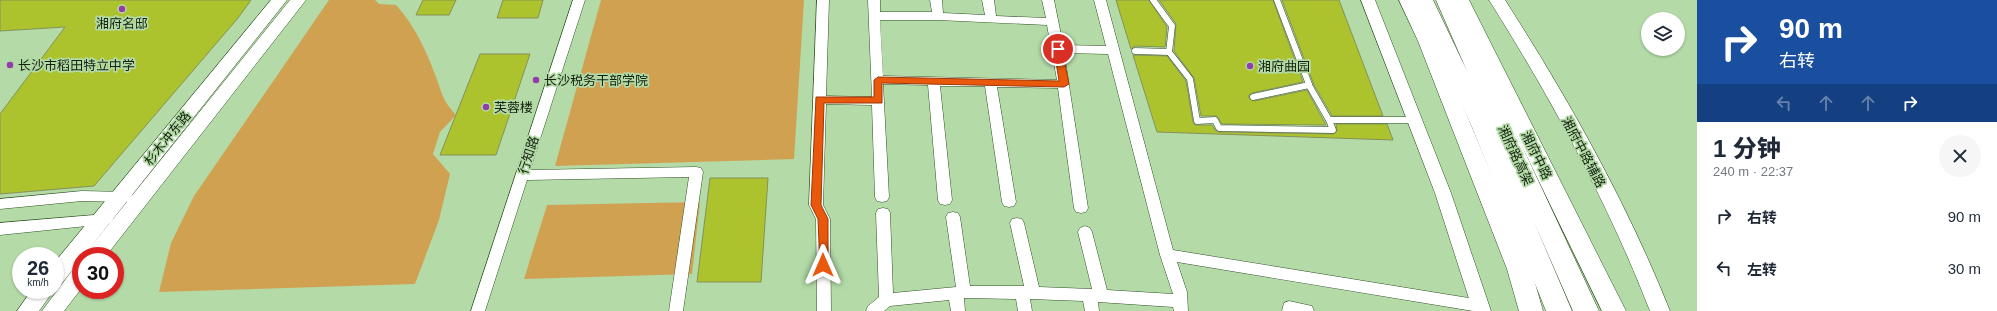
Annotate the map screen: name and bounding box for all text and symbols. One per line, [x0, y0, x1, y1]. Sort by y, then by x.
marker: 湘府名邸 [117, 4, 127, 14]
map controls [1641, 12, 1685, 56]
button: layers [1641, 12, 1685, 56]
text: 90 m [1779, 13, 1843, 44]
place label: 湘府名邸 [96, 16, 148, 31]
icon: right [1713, 16, 1765, 68]
pin [1041, 32, 1075, 66]
icon: arrive [1047, 38, 1069, 60]
text: 右转 [1779, 51, 1815, 71]
place label: 长沙市稻田特立中学 [18, 58, 135, 73]
place label: 湘府曲园 [1258, 59, 1310, 74]
marker: 长沙市稻田特立中学 [5, 60, 15, 70]
marker: 湘府曲园 [1245, 61, 1255, 71]
place label: 长沙税务干部学院 [544, 73, 648, 88]
marker: 长沙税务干部学院 [531, 75, 541, 85]
icon: left [1773, 92, 1795, 114]
icon: ahead [1815, 92, 1837, 114]
icon: ahead [1857, 92, 1879, 114]
icon: right [1899, 92, 1921, 114]
place label: 芙蓉楼 [494, 100, 533, 115]
marker: 芙蓉楼 [481, 102, 491, 112]
street label: 杉木冲东路 [141, 108, 194, 168]
street label: 湘府中路辅路 [1559, 114, 1608, 190]
street label: 湘府路高架 [1495, 123, 1536, 188]
street label: 湘府中路 [1518, 129, 1555, 182]
street label: 行知路 [515, 134, 542, 176]
text: 1 分钟 [1713, 135, 1781, 162]
button: close [1939, 135, 1981, 177]
text: 240 m · 22:37 [1713, 164, 1793, 179]
icon: right [1713, 205, 1735, 227]
text: 90 m [1948, 208, 1981, 225]
text: 右转 [1747, 209, 1777, 226]
position arrow [802, 244, 844, 286]
speed limit sign: 30 [72, 247, 124, 299]
text: 26 [27, 257, 49, 279]
icon: left [1713, 257, 1735, 279]
text: 30 m [1948, 260, 1981, 277]
text: 左转 [1747, 261, 1777, 278]
text: km/h [27, 277, 49, 288]

